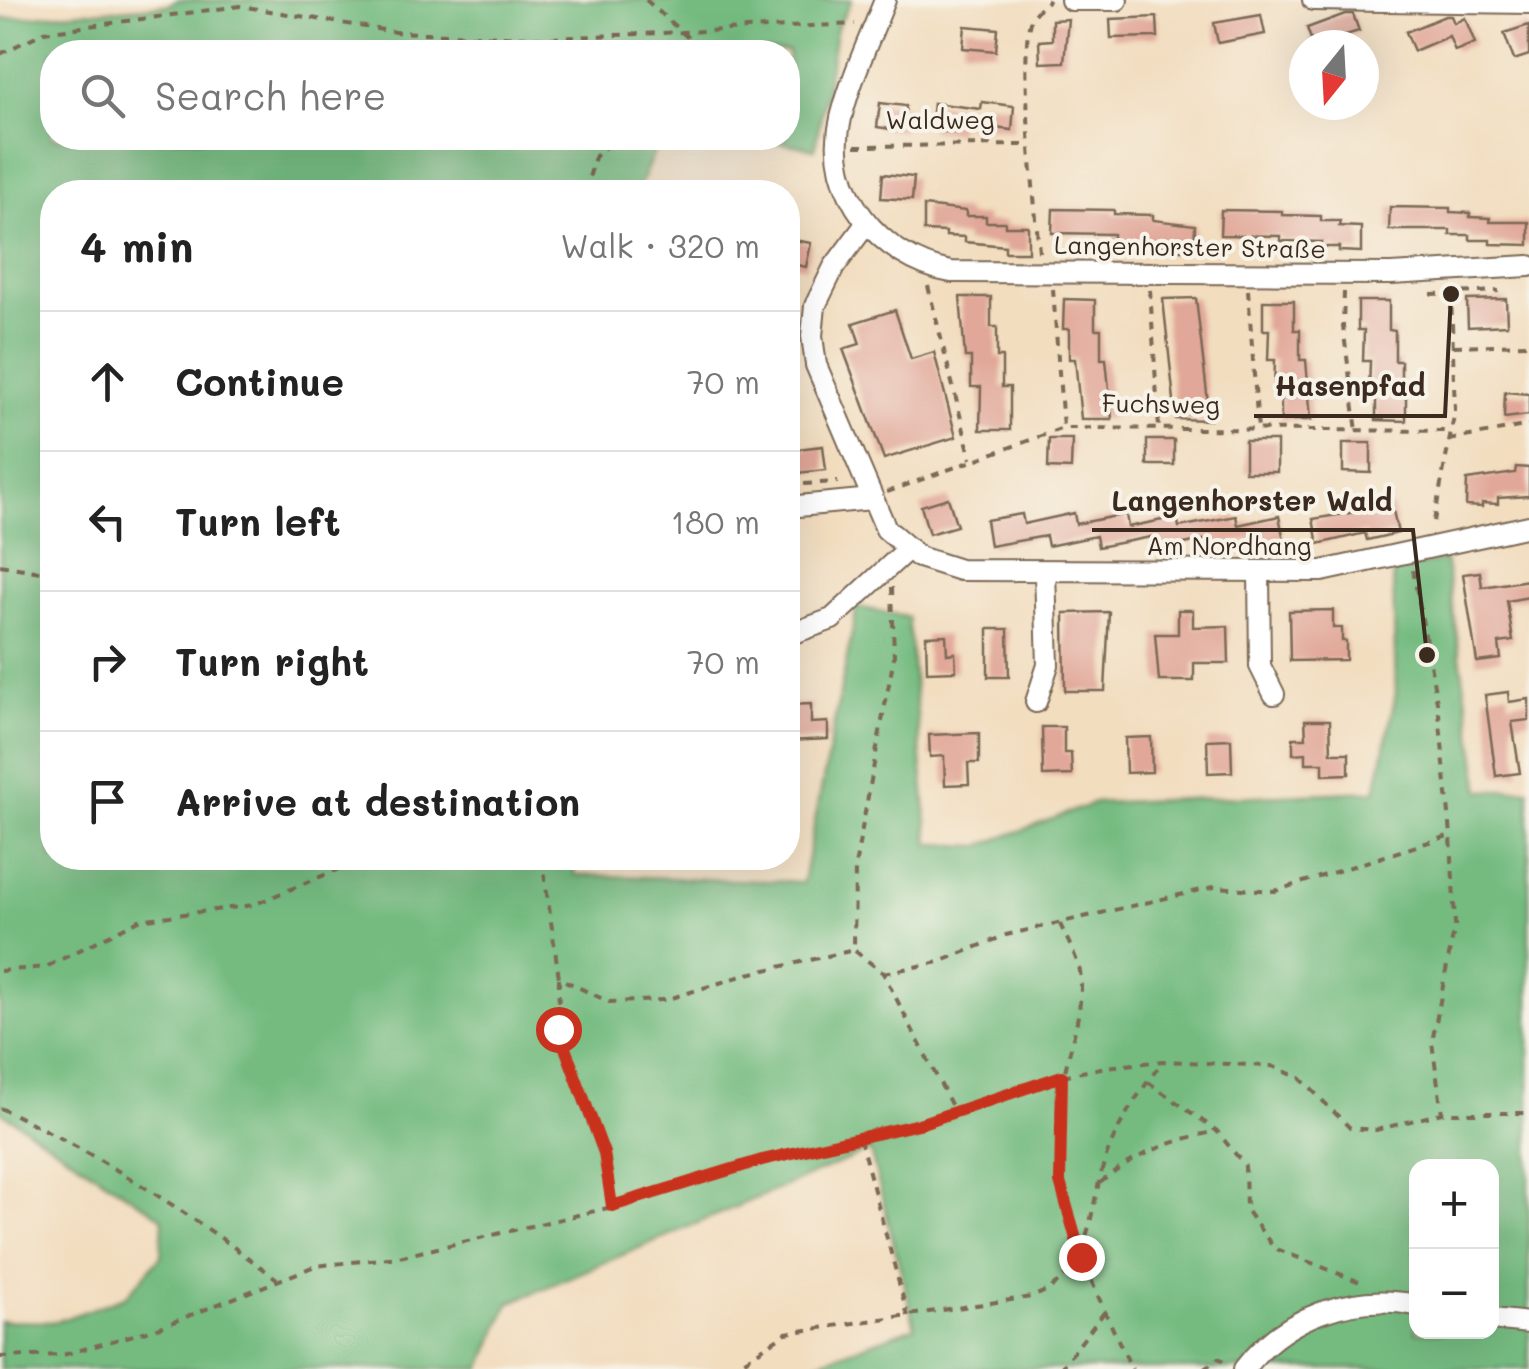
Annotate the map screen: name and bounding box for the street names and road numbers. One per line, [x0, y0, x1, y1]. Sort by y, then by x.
street label: Waldweg [885, 103, 995, 135]
street label: Langenhorster Straße [1054, 228, 1326, 264]
street label: Fuchsweg [1102, 386, 1220, 420]
street label: Am Nordhang [1147, 529, 1311, 561]

